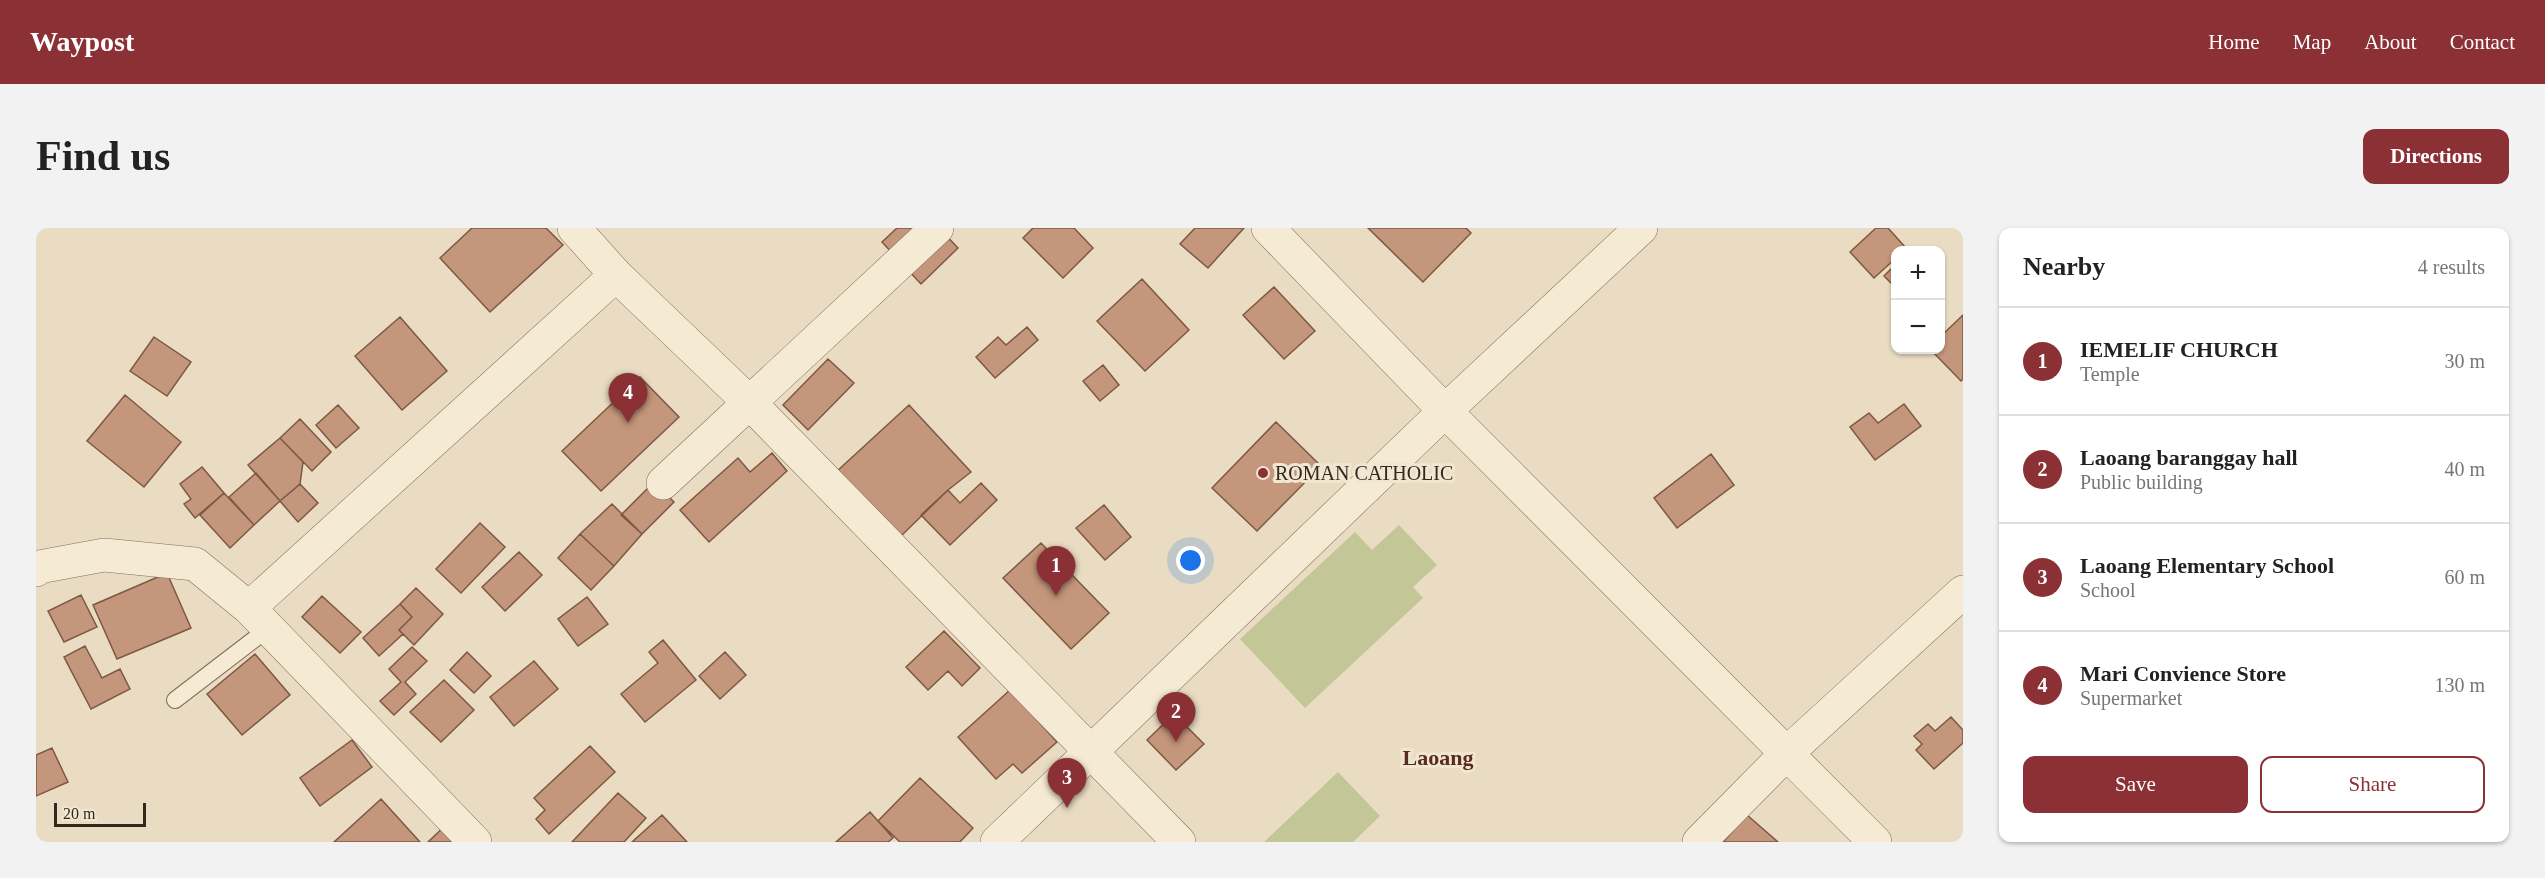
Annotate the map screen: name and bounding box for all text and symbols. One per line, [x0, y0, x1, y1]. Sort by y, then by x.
text: Waypost [30, 26, 134, 57]
text: Home [2208, 30, 2260, 54]
text: Map [2293, 30, 2331, 54]
text: About [2364, 30, 2417, 54]
text: Contact [2450, 30, 2515, 54]
button: Directions [2363, 129, 2509, 184]
text: Find us [36, 133, 170, 179]
map controls [1891, 246, 1945, 354]
button: + [1891, 246, 1945, 300]
text: Nearby [2023, 252, 2105, 281]
text: 4 results [2418, 256, 2485, 278]
button: − [1891, 300, 1945, 354]
text: IEMELIF CHURCH [2080, 337, 2278, 362]
text: 1 [2038, 350, 2048, 372]
text: 30 m [2444, 350, 2485, 372]
text: Temple [2080, 363, 2140, 385]
pin: 4 [608, 374, 648, 423]
text: Laoang baranggay hall [2080, 445, 2298, 470]
text: 2 [2038, 458, 2048, 480]
text: 40 m [2444, 458, 2485, 480]
place label: ROMAN CATHOLIC [1275, 462, 1453, 484]
marker: ROMAN CATHOLIC [1256, 466, 1270, 480]
text: Public building [2080, 471, 2203, 493]
pin: 1 [1036, 546, 1076, 596]
your location [1176, 546, 1205, 575]
text: Laoang Elementary School [2080, 553, 2334, 578]
text: 3 [2038, 566, 2048, 588]
text: 60 m [2444, 566, 2485, 588]
text: School [2080, 579, 2136, 601]
text: Mari Convience Store [2080, 661, 2286, 686]
text: 4 [2038, 674, 2048, 696]
text: 130 m [2434, 674, 2485, 696]
text: Supermarket [2080, 687, 2182, 709]
pin: 2 [1156, 692, 1196, 742]
district label: Laoang [1403, 745, 1473, 770]
button: Save [2023, 756, 2248, 813]
button: Share [2260, 756, 2485, 813]
pin: 3 [1048, 758, 1086, 808]
scale bar [54, 800, 146, 828]
text: 20 m [63, 805, 95, 822]

